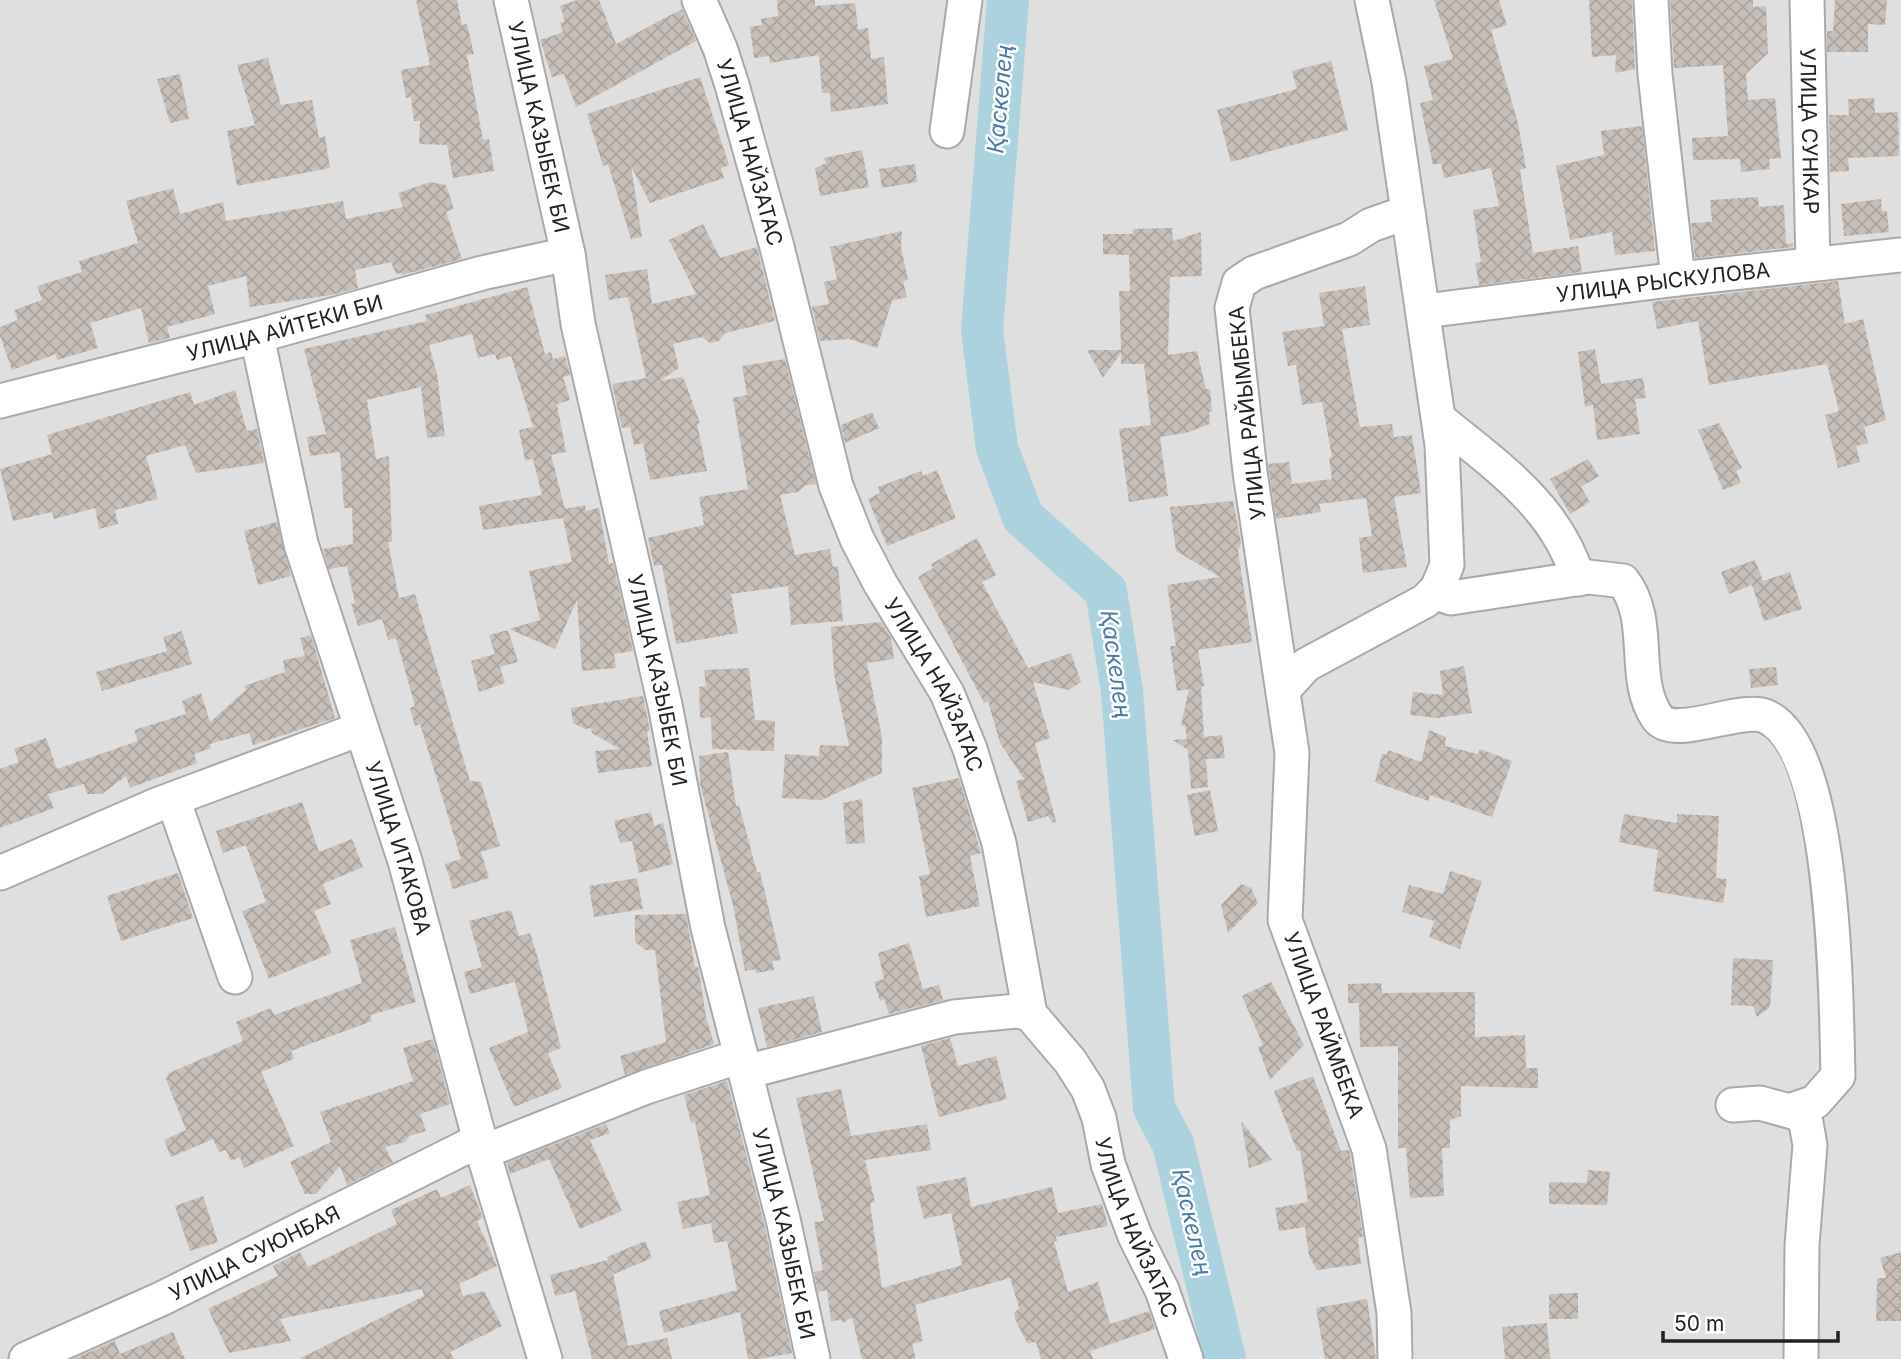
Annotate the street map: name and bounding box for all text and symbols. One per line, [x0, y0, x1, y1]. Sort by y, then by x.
street label: УЛИЦА КАЗЫБЕК БИ [504, 19, 575, 235]
water label: Қаскелең [981, 44, 1019, 154]
street label: УЛИЦА СУНКАР [1796, 47, 1824, 214]
street label: УЛИЦА НАЙЗАТАС [712, 56, 789, 248]
street label: УЛИЦА РЫСКУЛОВА [1555, 257, 1771, 307]
street label: УЛИЦА АЙТЕКИ БИ [184, 289, 385, 366]
street label: УЛИЦА РАЙЫМБЕКА [1222, 305, 1271, 521]
street label: УЛИЦА КАЗЫБЕК БИ [623, 572, 693, 788]
street label: УЛИЦА НАЙЗАТАС [879, 593, 989, 774]
water label: Қаскелең [1095, 608, 1137, 720]
street label: УЛИЦА ИТАКОВА [361, 758, 437, 937]
street label: УЛИЦА РАЙМБЕКА [1279, 928, 1370, 1121]
street label: УЛИЦА КАЗЫБЕК БИ [748, 1125, 821, 1341]
street label: УЛИЦА НАЙЗАТАС [1091, 1135, 1183, 1321]
water label: Қаскелең [1166, 1166, 1218, 1278]
street label: УЛИЦА СУЮНБАЯ [165, 1200, 344, 1305]
scale bar [1663, 1300, 1838, 1344]
text: 50 m [1674, 1311, 1724, 1336]

